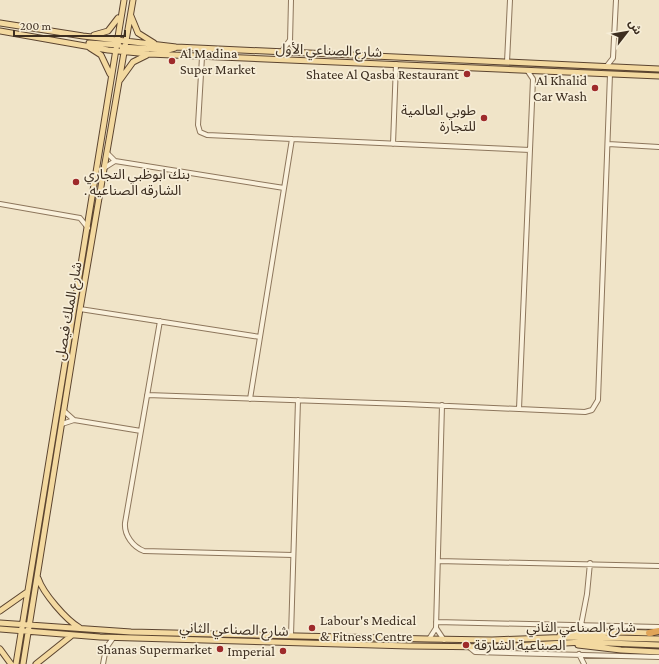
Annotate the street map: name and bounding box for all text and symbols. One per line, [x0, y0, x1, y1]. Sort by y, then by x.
scale bar [14, 12, 125, 38]
north arrow [607, 12, 647, 52]
text: ش [626, 17, 645, 37]
text: 200 m [20, 19, 52, 33]
street label: شارع الصناعي الأول [275, 40, 383, 63]
place label: Al Madina Super Market [180, 45, 256, 77]
marker: Al Madina Super Market [167, 56, 177, 66]
place label: Shatee Al Qasba Restaurant [306, 66, 459, 82]
marker: Shatee Al Qasba Restaurant [462, 69, 472, 79]
place label: Al Khalid Car Wash [533, 72, 588, 104]
marker: Al Khalid Car Wash [590, 83, 600, 93]
place label: طوبي العالمية للتجارة [401, 102, 476, 135]
marker: طوبي العالمية للتجارة [479, 113, 489, 123]
place label: بنك ابوظبي التجاري . الشارقه الصناعيه [84, 166, 190, 199]
marker: بنك ابوظبي التجاري . الشارقه الصناعيه [71, 177, 81, 187]
street label: شارع الملك فيصل [51, 261, 87, 362]
place label: Labour's Medical & Fitness Centre [320, 612, 416, 644]
street label: شارع الصناعي الثاني [179, 619, 289, 642]
street label: شارع الصناعي الثاني [526, 619, 636, 638]
marker: Labour's Medical & Fitness Centre [307, 623, 317, 633]
place label: الصناعية الشارقة [474, 637, 566, 654]
marker: الصناعية الشارقة [461, 640, 471, 650]
place label: Shanas Supermarket [97, 641, 212, 657]
place label: Imperial [227, 643, 275, 659]
marker: Shanas Supermarket [215, 644, 225, 654]
marker: Imperial [278, 646, 288, 656]

